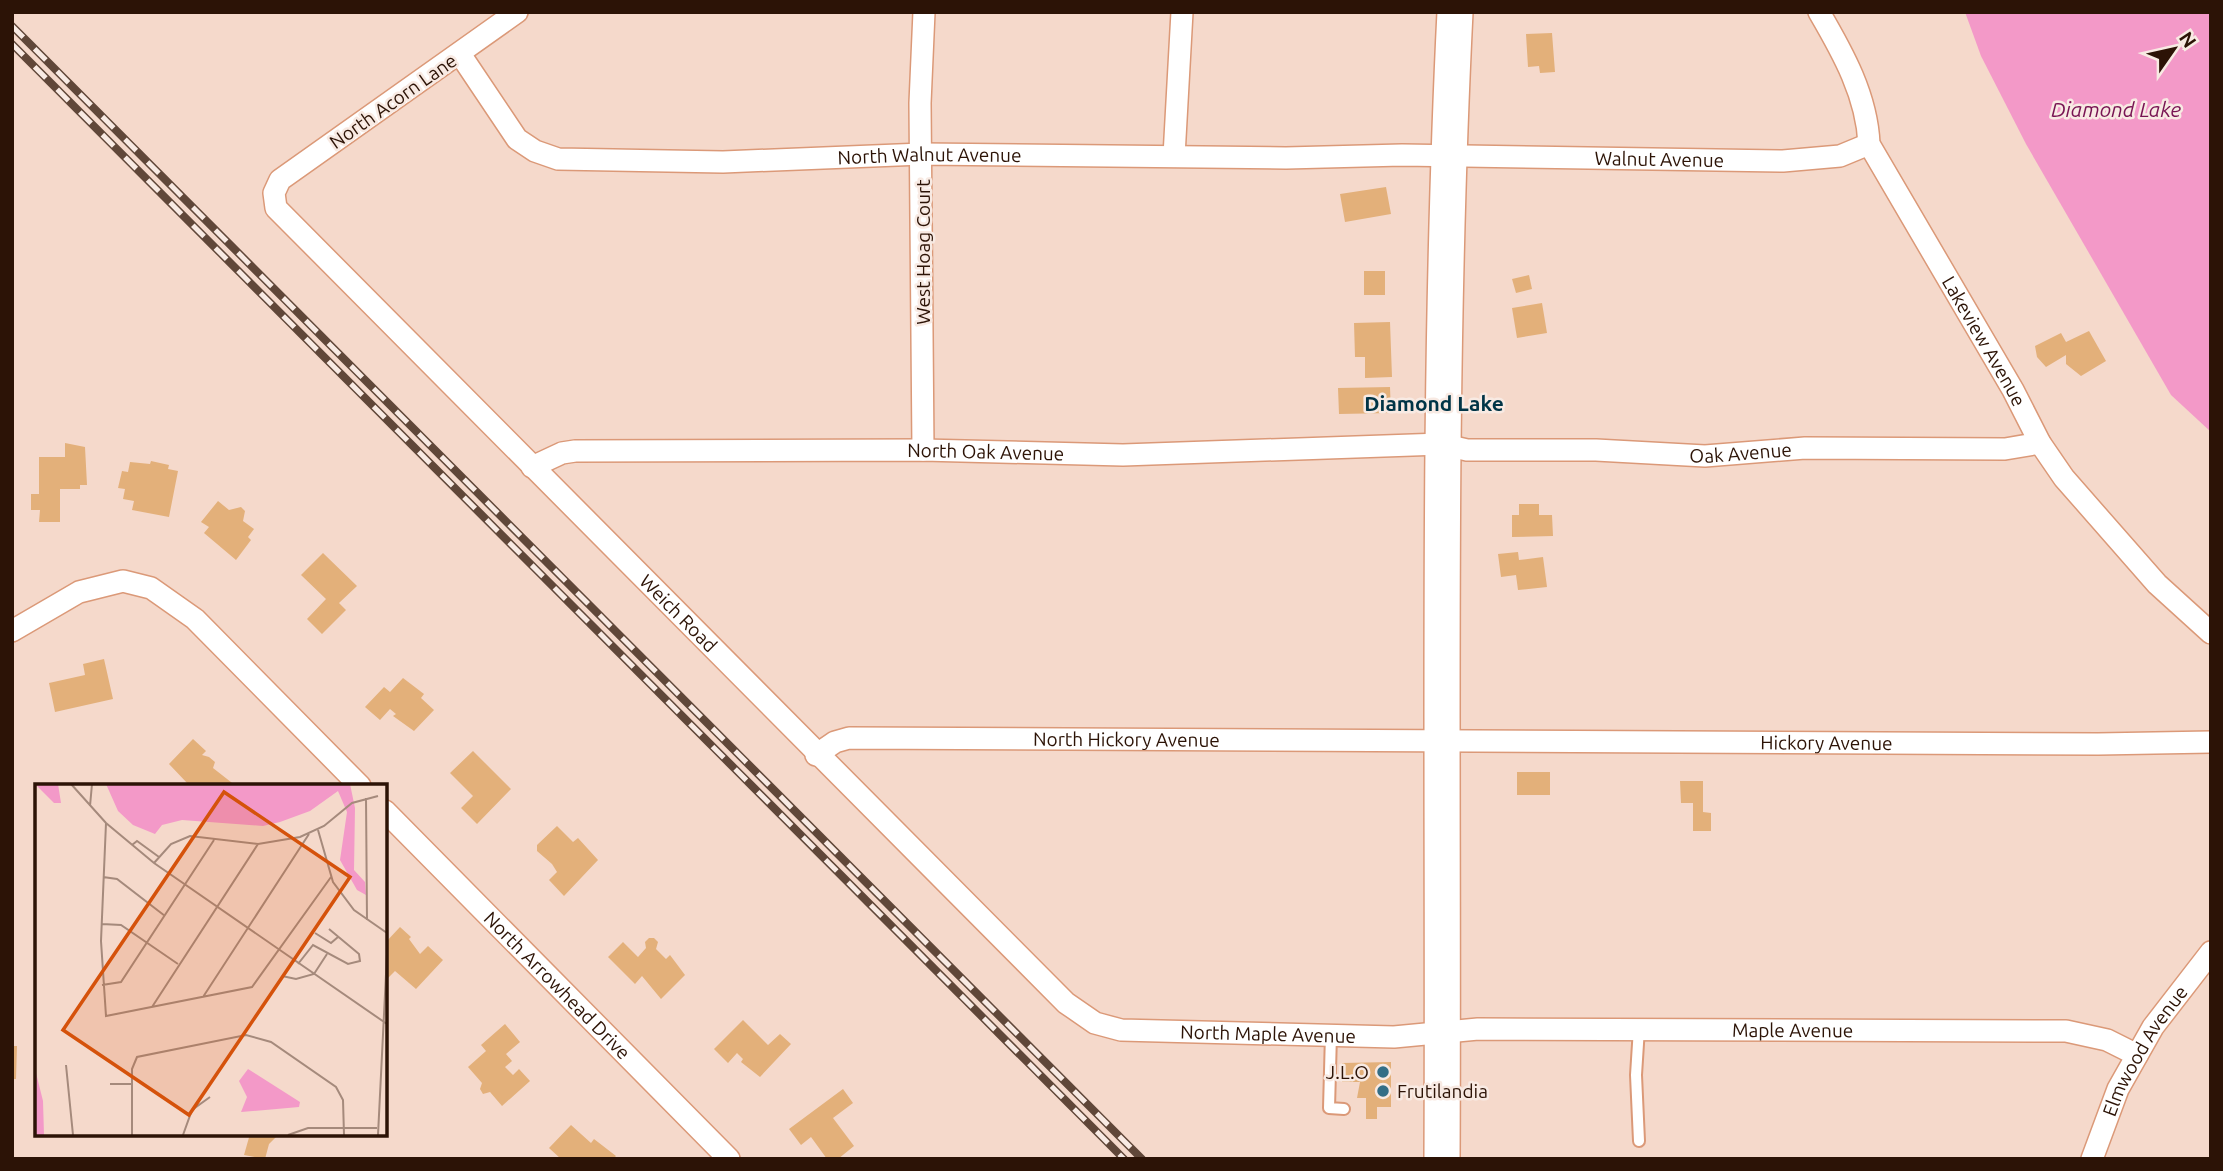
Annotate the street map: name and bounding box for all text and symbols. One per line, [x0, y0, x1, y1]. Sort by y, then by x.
north arrow [2139, 14, 2209, 84]
text: N [2175, 27, 2201, 52]
street label: North Acorn Lane [325, 49, 461, 153]
water label: Diamond Lake [2051, 97, 2182, 121]
street label: North Walnut Avenue [837, 143, 1022, 168]
street label: Walnut Avenue [1594, 147, 1724, 171]
street label: West Hoag Court [912, 179, 934, 325]
street label: Lakeview Avenue [1938, 272, 2030, 410]
district label: Diamond Lake [1364, 391, 1504, 415]
street label: Oak Avenue [1689, 438, 1793, 467]
street label: North Oak Avenue [907, 439, 1065, 465]
street label: Weich Road [635, 570, 722, 656]
street label: North Hickory Avenue [1033, 728, 1220, 751]
street label: Hickory Avenue [1760, 731, 1893, 754]
inset map [35, 784, 387, 1136]
street label: North Arrowhead Drive [480, 907, 635, 1064]
street label: Elmwood Avenue [2098, 981, 2192, 1119]
street label: Maple Avenue [1732, 1019, 1853, 1041]
street label: North Maple Avenue [1180, 1021, 1356, 1047]
place label: J.L.O [1326, 1061, 1369, 1083]
marker: J.L.O [1375, 1064, 1391, 1080]
place label: Frutilandia [1397, 1080, 1488, 1102]
marker: Frutilandia [1375, 1083, 1391, 1099]

